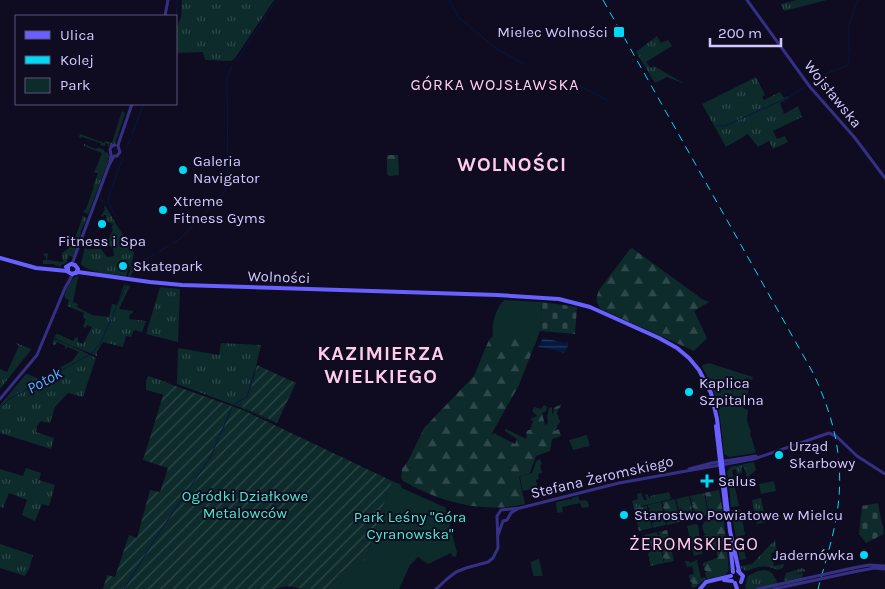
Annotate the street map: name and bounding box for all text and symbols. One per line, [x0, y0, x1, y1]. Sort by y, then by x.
legend [15, 15, 178, 105]
scale bar [710, 15, 781, 47]
place label: Mielec Wolności [497, 23, 608, 41]
text: 200 m [718, 24, 762, 42]
marker: Mielec Wolności [612, 25, 626, 39]
text: Ulica [60, 26, 94, 44]
text: Kolej [60, 51, 94, 69]
street label: Wojsławska [800, 57, 866, 131]
district label: GÓRKA WOJSŁAWSKA [410, 75, 580, 94]
text: Park [60, 76, 90, 94]
place label: Galeria Navigator [193, 152, 260, 187]
district label: WOLNOŚCI [457, 152, 567, 176]
marker: Galeria Navigator [177, 164, 189, 176]
place label: Xtreme Fitness Gyms [173, 192, 266, 227]
marker: Xtreme Fitness Gyms [157, 204, 169, 216]
marker: Fitness i Spa [96, 218, 108, 230]
place label: Fitness i Spa [58, 232, 146, 250]
place label: Skatepark [133, 257, 203, 275]
marker: Skatepark [117, 260, 129, 272]
street label: Wolności [247, 267, 311, 287]
district label: KAZIMIERZA WIELKIEGO [317, 342, 445, 388]
water label: Potok [23, 363, 66, 398]
place label: Kaplica Szpitalna [699, 374, 764, 409]
marker: Kaplica Szpitalna [683, 386, 695, 398]
place label: Urząd Skarbowy [789, 437, 855, 472]
marker: Urząd Skarbowy [773, 449, 785, 461]
street label: Stefana Żeromskiego [529, 452, 675, 502]
place label: Salus [718, 472, 757, 490]
marker: Salus [700, 474, 714, 488]
park label: Ogródki Działkowe Metalowców [182, 487, 308, 522]
place label: Starostwo Powiatowe w Mielcu [634, 506, 843, 524]
park label: Park Leśny "Góra Cyranowska" [354, 508, 466, 543]
marker: Starostwo Powiatowe w Mielcu [618, 509, 630, 521]
district label: ŻEROMSKIEGO [629, 533, 759, 555]
place label: Jadernówka [773, 546, 854, 564]
marker: Jadernówka [858, 549, 870, 561]

